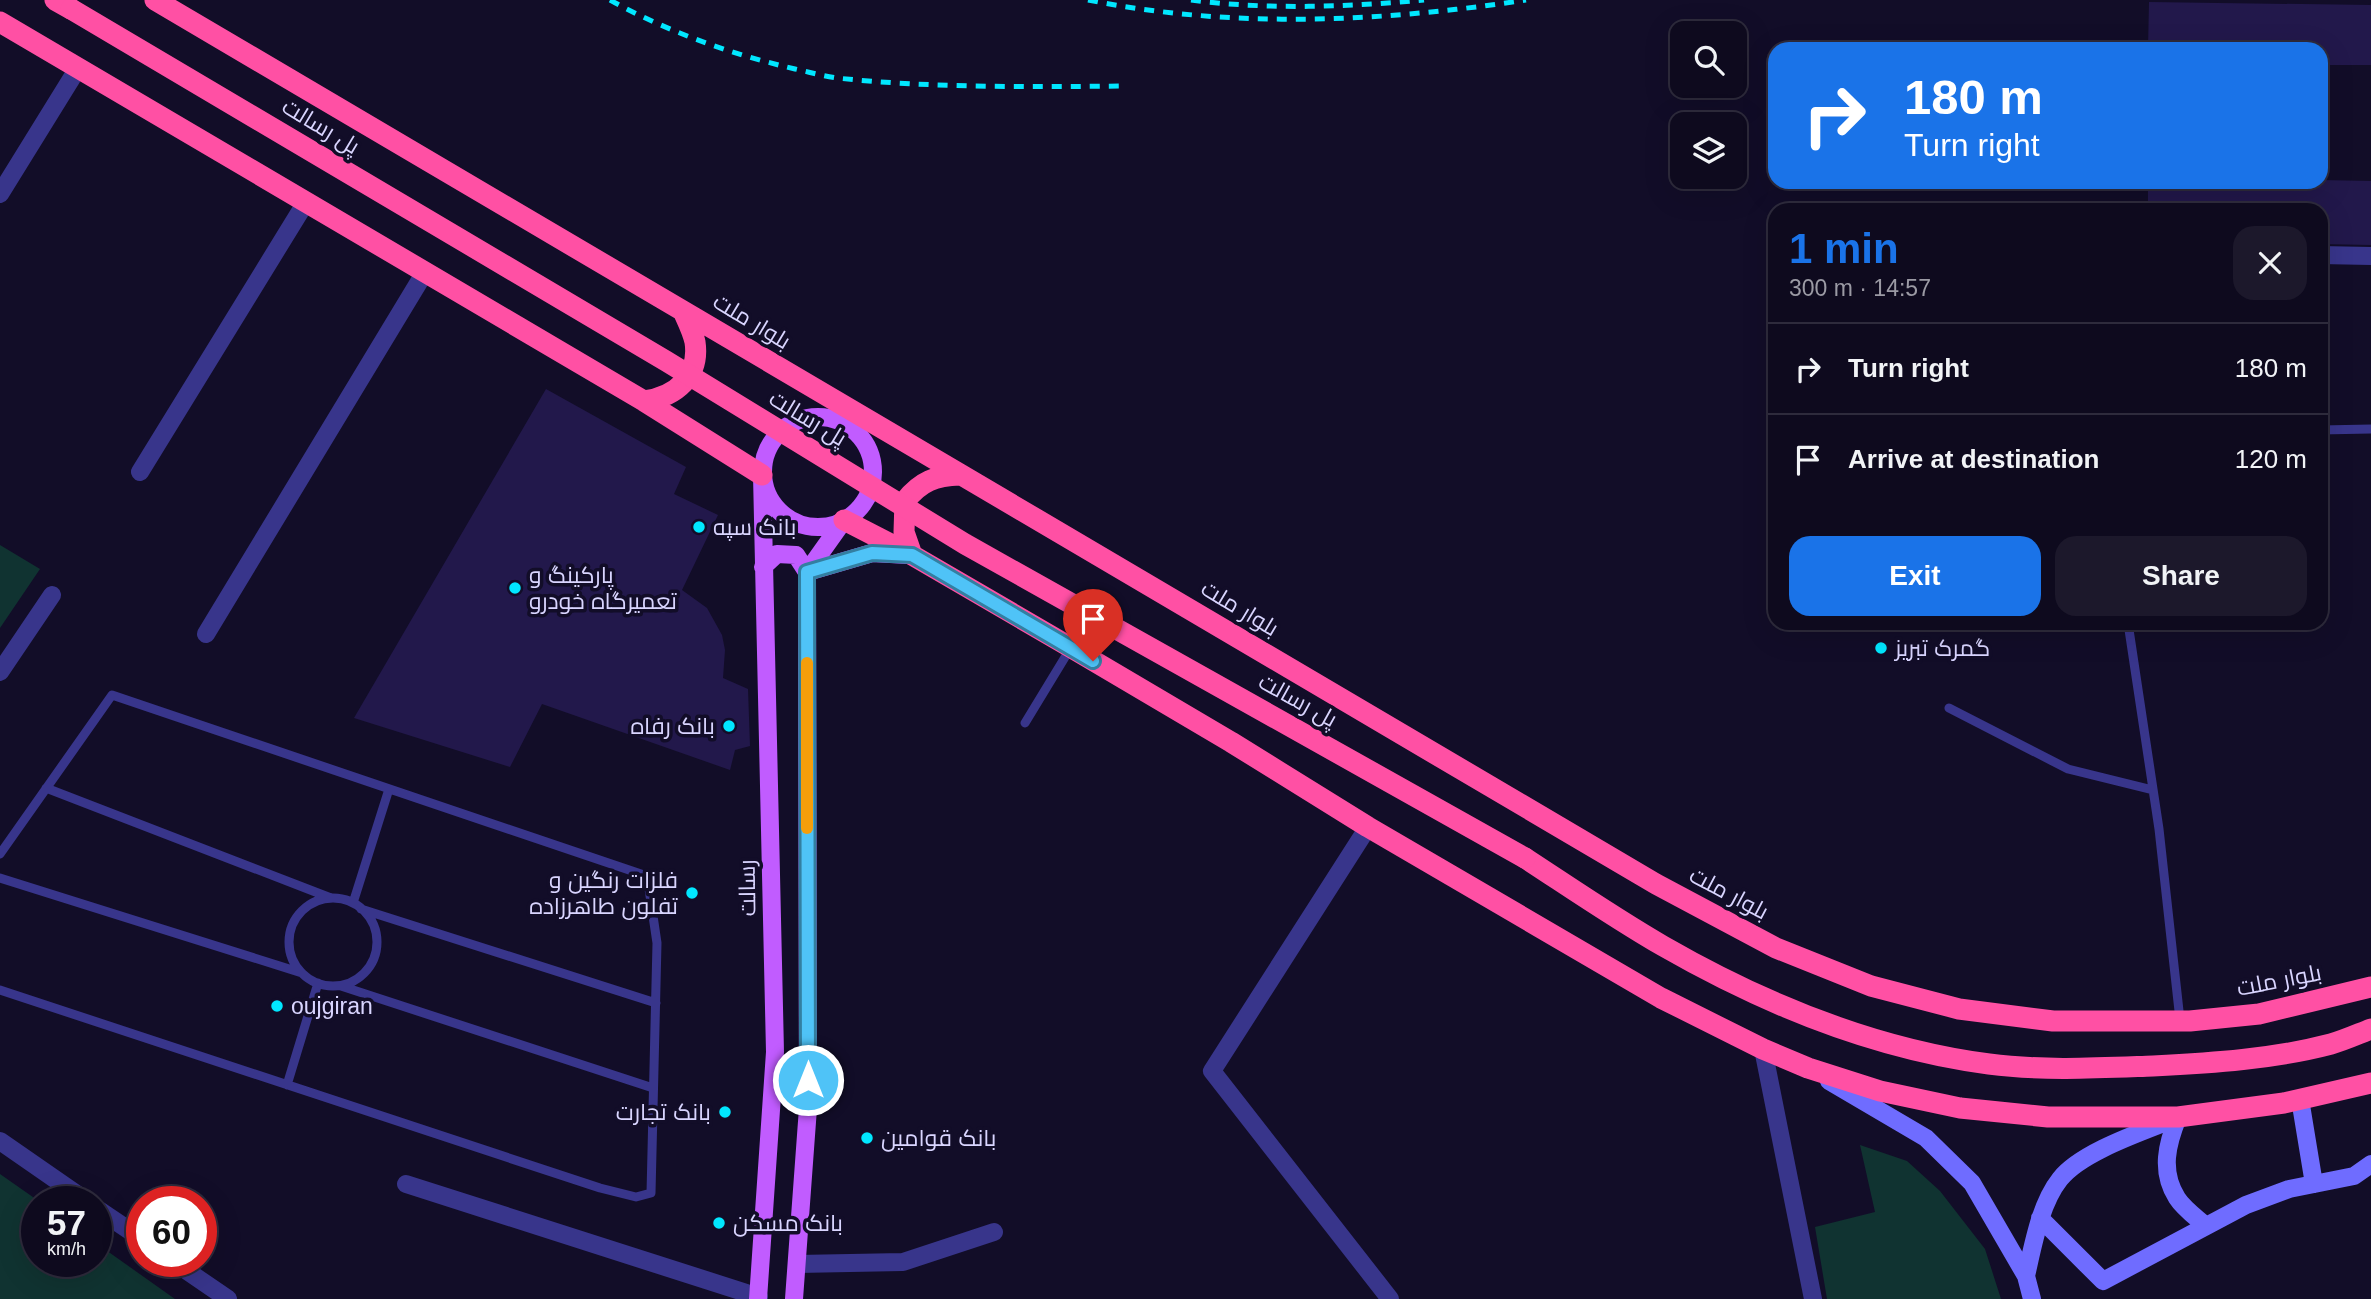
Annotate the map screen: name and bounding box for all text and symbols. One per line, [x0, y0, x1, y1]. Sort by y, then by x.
map controls [1670, 21, 1747, 189]
button: search [1670, 21, 1747, 98]
icon: right [1789, 70, 1880, 161]
text: 180 m [1904, 70, 2043, 124]
street label: پل رسالت [277, 93, 364, 161]
button: layers [1670, 112, 1747, 189]
text: Turn right [1904, 127, 2040, 163]
text: 1 min [1789, 225, 1899, 272]
button: close [2233, 226, 2307, 300]
text: 300 m · 14:57 [1789, 275, 1931, 301]
street label: بلوار ملت [709, 288, 795, 354]
icon: right [1789, 350, 1827, 388]
text: Turn right [1848, 353, 1969, 383]
text: 180 m [2235, 353, 2307, 383]
street label: پل رسالت [764, 385, 851, 453]
icon: arrive [1789, 441, 1827, 479]
text: Arrive at destination [1848, 444, 2099, 474]
text: 120 m [2235, 444, 2307, 474]
place label: بانک سپه [713, 514, 796, 541]
marker: بانک سپه [691, 519, 707, 535]
button: Exit [1789, 536, 2041, 616]
button: Share [2055, 536, 2307, 616]
place label: پارکینگ و تعمیرگاه خودرو [529, 562, 677, 614]
street label: بلوار ملت [1197, 575, 1283, 641]
marker: پارکینگ و تعمیرگاه خودرو [507, 580, 523, 596]
pin [1063, 589, 1123, 661]
icon: arrive [1074, 600, 1112, 638]
place label: گمرک تبریز [1893, 635, 1990, 661]
marker: گمرک تبریز [1873, 640, 1889, 656]
street label: پل رسالت [1253, 668, 1342, 734]
place label: بانک رفاه [631, 713, 715, 739]
marker: بانک رفاه [721, 718, 737, 734]
street label: رسالت [734, 859, 760, 917]
street label: بلوار ملت [1685, 861, 1773, 925]
place label: فلزات رنگین و تفلون طاهرزاده [529, 867, 678, 920]
marker: فلزات رنگین و تفلون طاهرزاده [684, 885, 700, 901]
street label: بلوار ملت [2234, 959, 2324, 1001]
place label: oujgiran [291, 993, 373, 1019]
marker: oujgiran [269, 998, 285, 1014]
position arrow [771, 1043, 845, 1117]
place label: بانک تجارت [616, 1099, 711, 1125]
marker: بانک تجارت [717, 1104, 733, 1120]
place label: بانک قوامین [881, 1125, 996, 1152]
marker: بانک قوامین [859, 1130, 875, 1146]
speed limit sign: 60 [126, 1186, 217, 1277]
text: 57 [47, 1203, 86, 1242]
place label: بانک مسکن [733, 1210, 843, 1237]
marker: بانک مسکن [711, 1215, 727, 1231]
text: km/h [47, 1239, 86, 1259]

